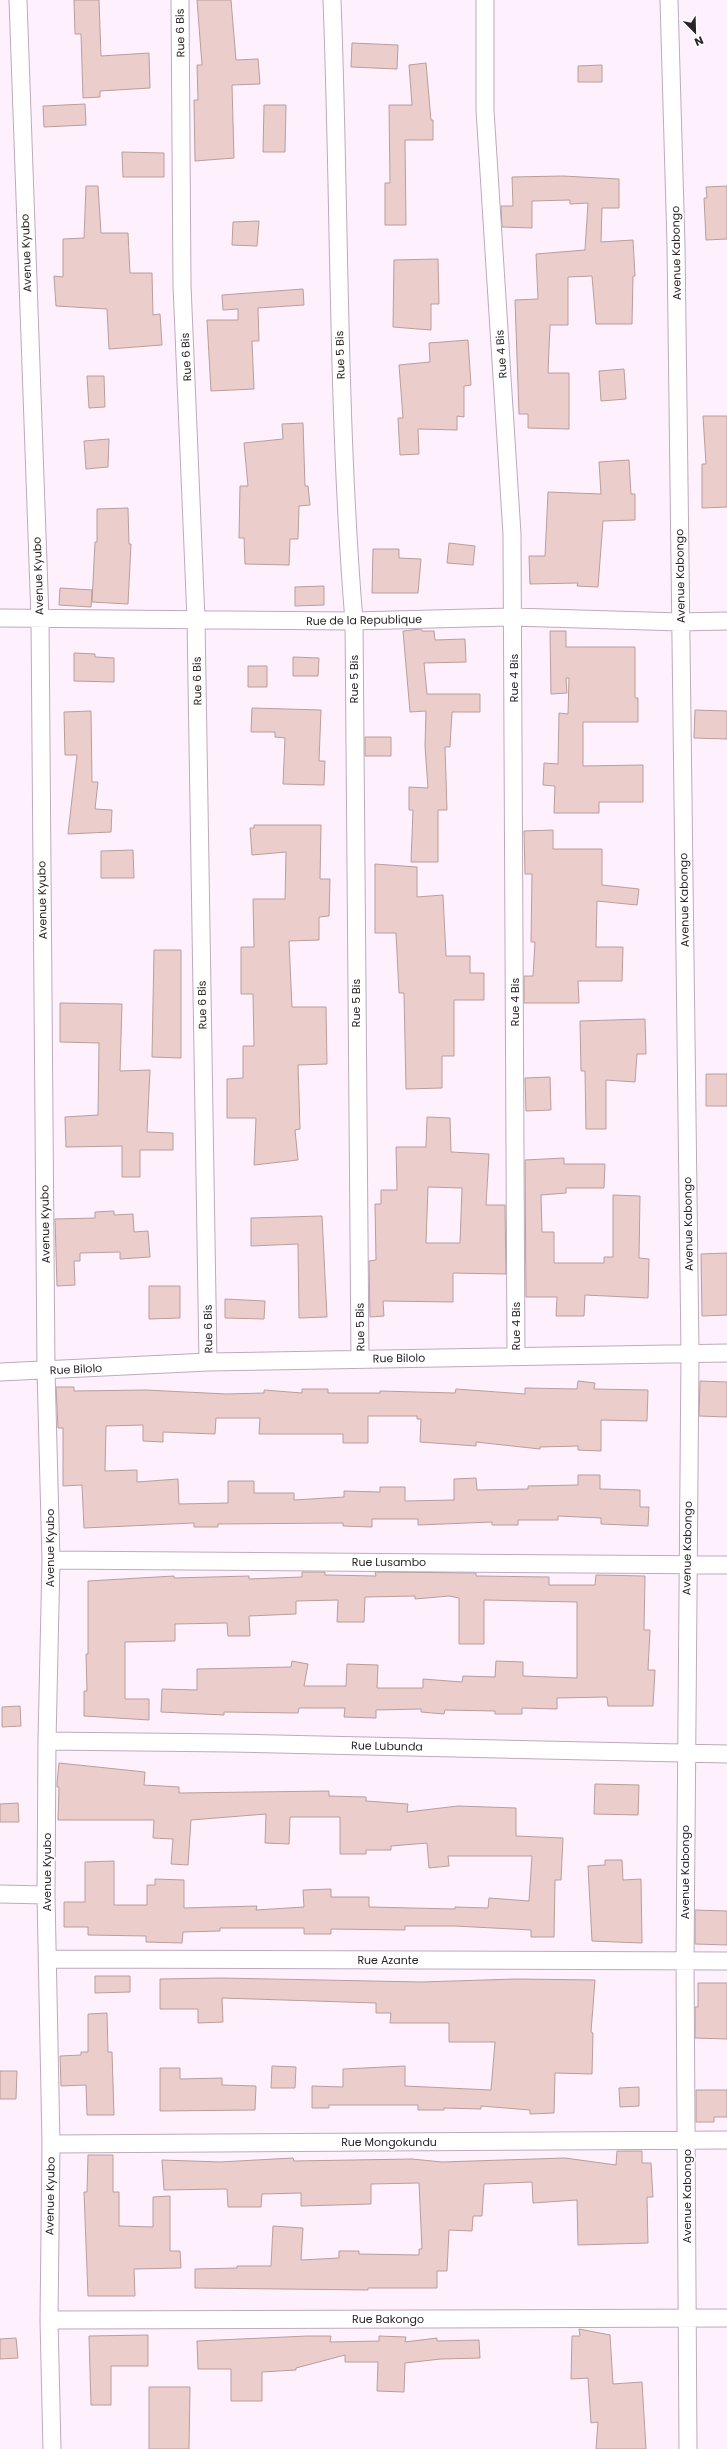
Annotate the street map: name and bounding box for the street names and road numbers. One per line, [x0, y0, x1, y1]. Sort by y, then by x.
street label: Rue 6 Bis [172, 8, 188, 57]
street label: Avenue Kabongo [667, 206, 685, 300]
street label: Avenue Kyubo [17, 213, 35, 293]
street label: Rue 4 Bis [491, 329, 511, 379]
street label: Rue 5 Bis [331, 330, 349, 380]
street label: Rue 6 Bis [177, 332, 195, 382]
street label: Avenue Kabongo [671, 529, 689, 623]
street label: Avenue Kyubo [29, 536, 47, 616]
street label: Rue de la Republique [306, 611, 422, 629]
street label: Rue 4 Bis [506, 653, 522, 702]
street label: Rue 5 Bis [346, 654, 362, 703]
street label: Rue 6 Bis [189, 656, 205, 705]
street label: Avenue Kabongo [675, 853, 693, 947]
street label: Avenue Kyubo [33, 861, 51, 939]
street label: Rue 4 Bis [507, 977, 523, 1026]
street label: Rue 5 Bis [348, 978, 364, 1027]
street label: Rue 6 Bis [194, 980, 210, 1029]
street label: Avenue Kabongo [679, 1177, 697, 1271]
street label: Avenue Kyubo [36, 1185, 54, 1263]
street label: Rue 4 Bis [508, 1301, 524, 1350]
street label: Rue 5 Bis [352, 1302, 368, 1351]
street label: Rue 6 Bis [200, 1304, 216, 1353]
street label: Rue Bilolo [373, 1350, 425, 1366]
street label: Rue Bilolo [49, 1360, 103, 1378]
street label: Avenue Kabongo [678, 1501, 696, 1595]
street label: Avenue Kyubo [42, 1509, 58, 1587]
street label: Rue Lusambo [352, 1554, 426, 1570]
street label: Rue Lubunda [351, 1737, 423, 1755]
street label: Avenue Kabongo [677, 1825, 693, 1919]
street label: Avenue Kyubo [39, 1833, 55, 1911]
street label: Rue Azante [357, 1952, 419, 1968]
street label: Rue Mongokundu [341, 2134, 437, 2150]
street label: Avenue Kabongo [679, 2149, 695, 2243]
street label: Avenue Kyubo [41, 2157, 59, 2235]
street label: Rue Bakongo [352, 2311, 424, 2327]

